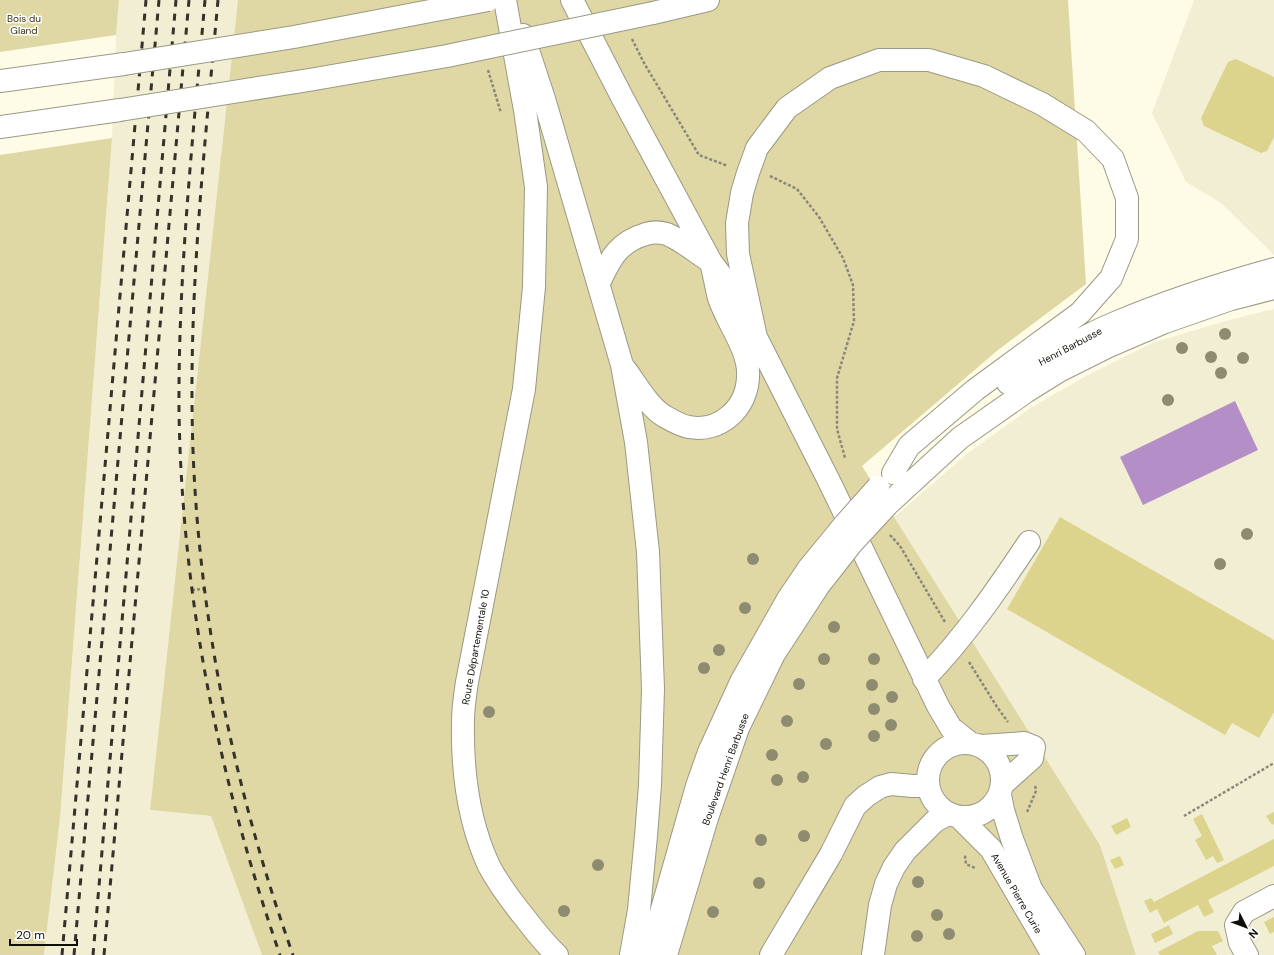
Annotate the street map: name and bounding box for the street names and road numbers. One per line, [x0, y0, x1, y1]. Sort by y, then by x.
street label: Henri Barbusse [1036, 324, 1104, 369]
street label: Route Départementale 10 [459, 588, 492, 706]
street label: Boulevard Henri Barbusse [699, 711, 752, 827]
street label: Avenue Pierre Curie [988, 851, 1045, 936]

